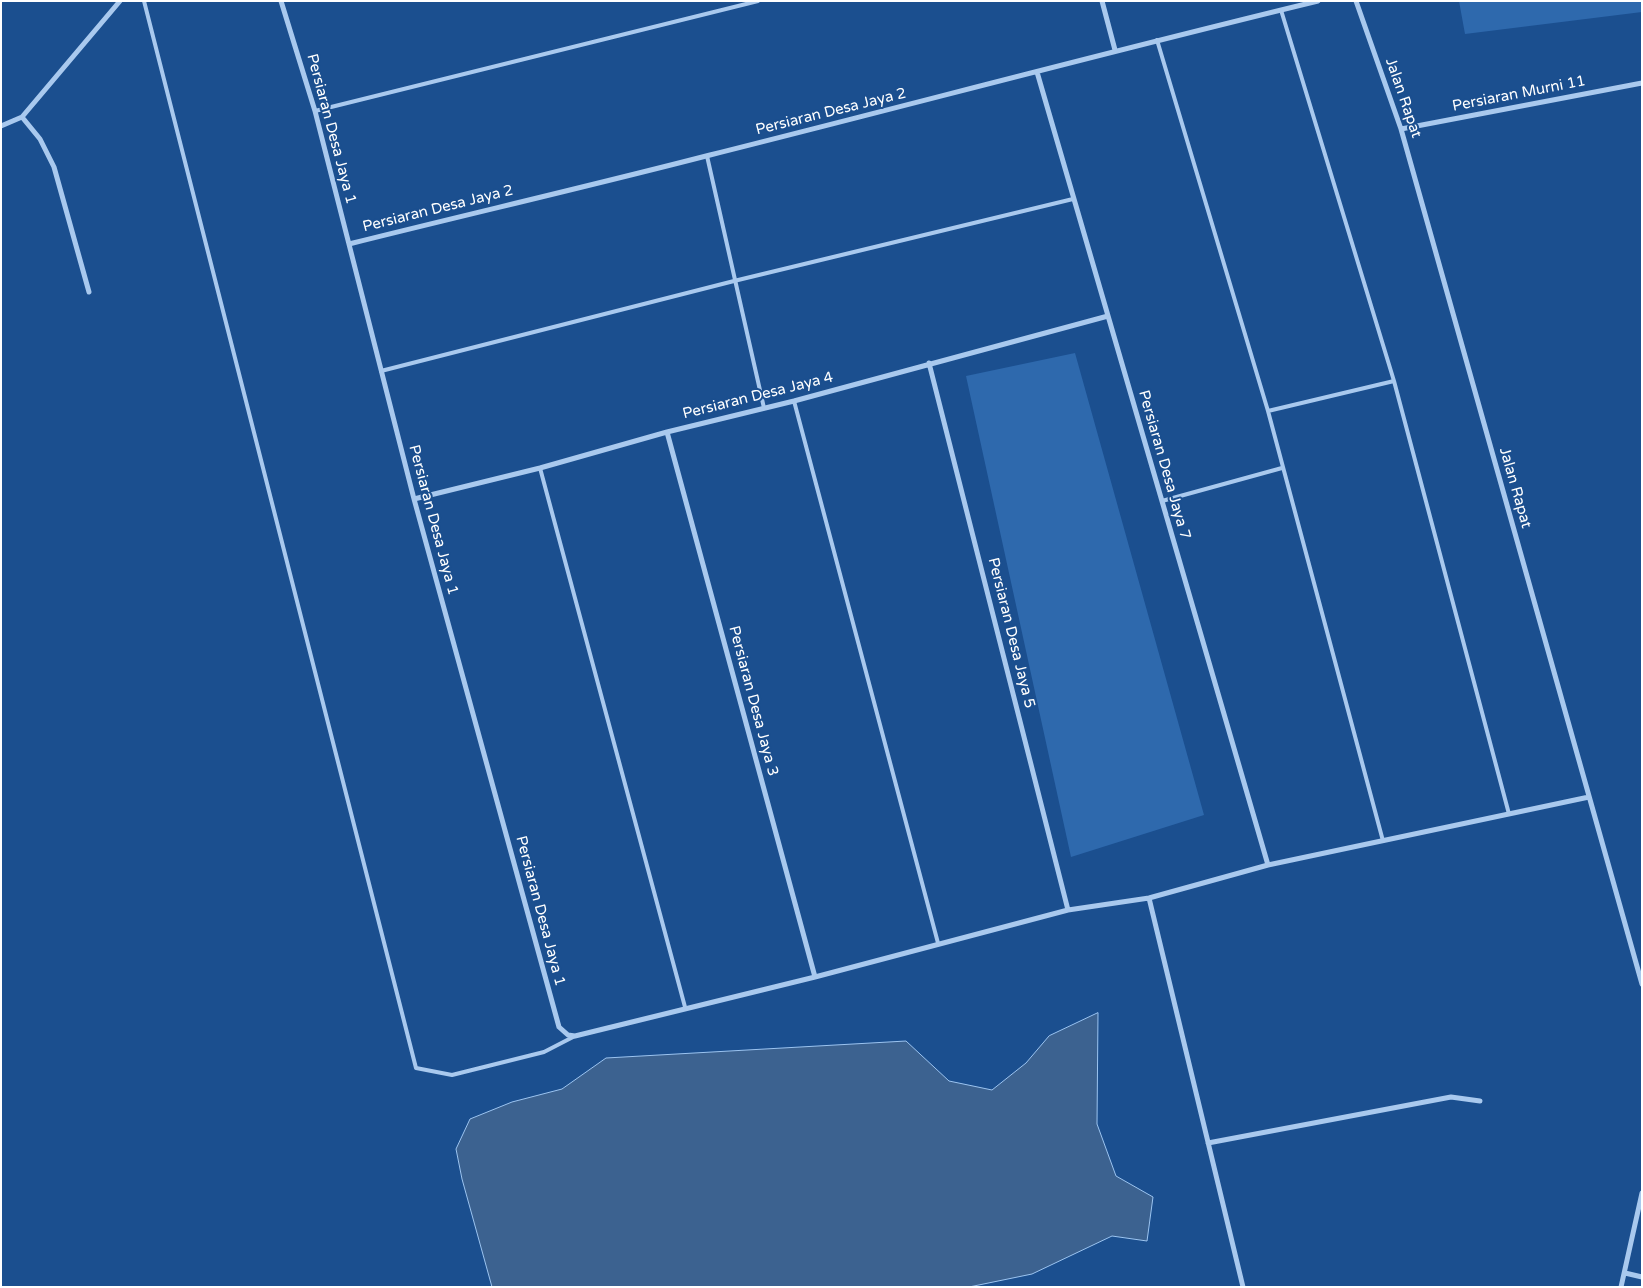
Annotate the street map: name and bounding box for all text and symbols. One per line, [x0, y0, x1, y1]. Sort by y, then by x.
street label: Persiaran Desa Jaya 1 [302, 52, 360, 206]
street label: Jalan Rapat [1381, 56, 1425, 140]
street label: Persiaran Murni 11 [1451, 72, 1587, 116]
street label: Persiaran Desa Jaya 2 [754, 85, 908, 139]
street label: Persiaran Desa Jaya 2 [361, 182, 515, 236]
street label: Persiaran Desa Jaya 4 [681, 369, 835, 423]
street label: Persiaran Desa Jaya 7 [1134, 388, 1194, 542]
street label: Persiaran Desa Jaya 1 [404, 443, 462, 597]
street label: Jalan Rapat [1495, 446, 1535, 530]
street label: Persiaran Desa Jaya 5 [984, 556, 1038, 710]
street label: Persiaran Desa Jaya 3 [724, 624, 782, 778]
street label: Persiaran Desa Jaya 1 [511, 834, 569, 988]

